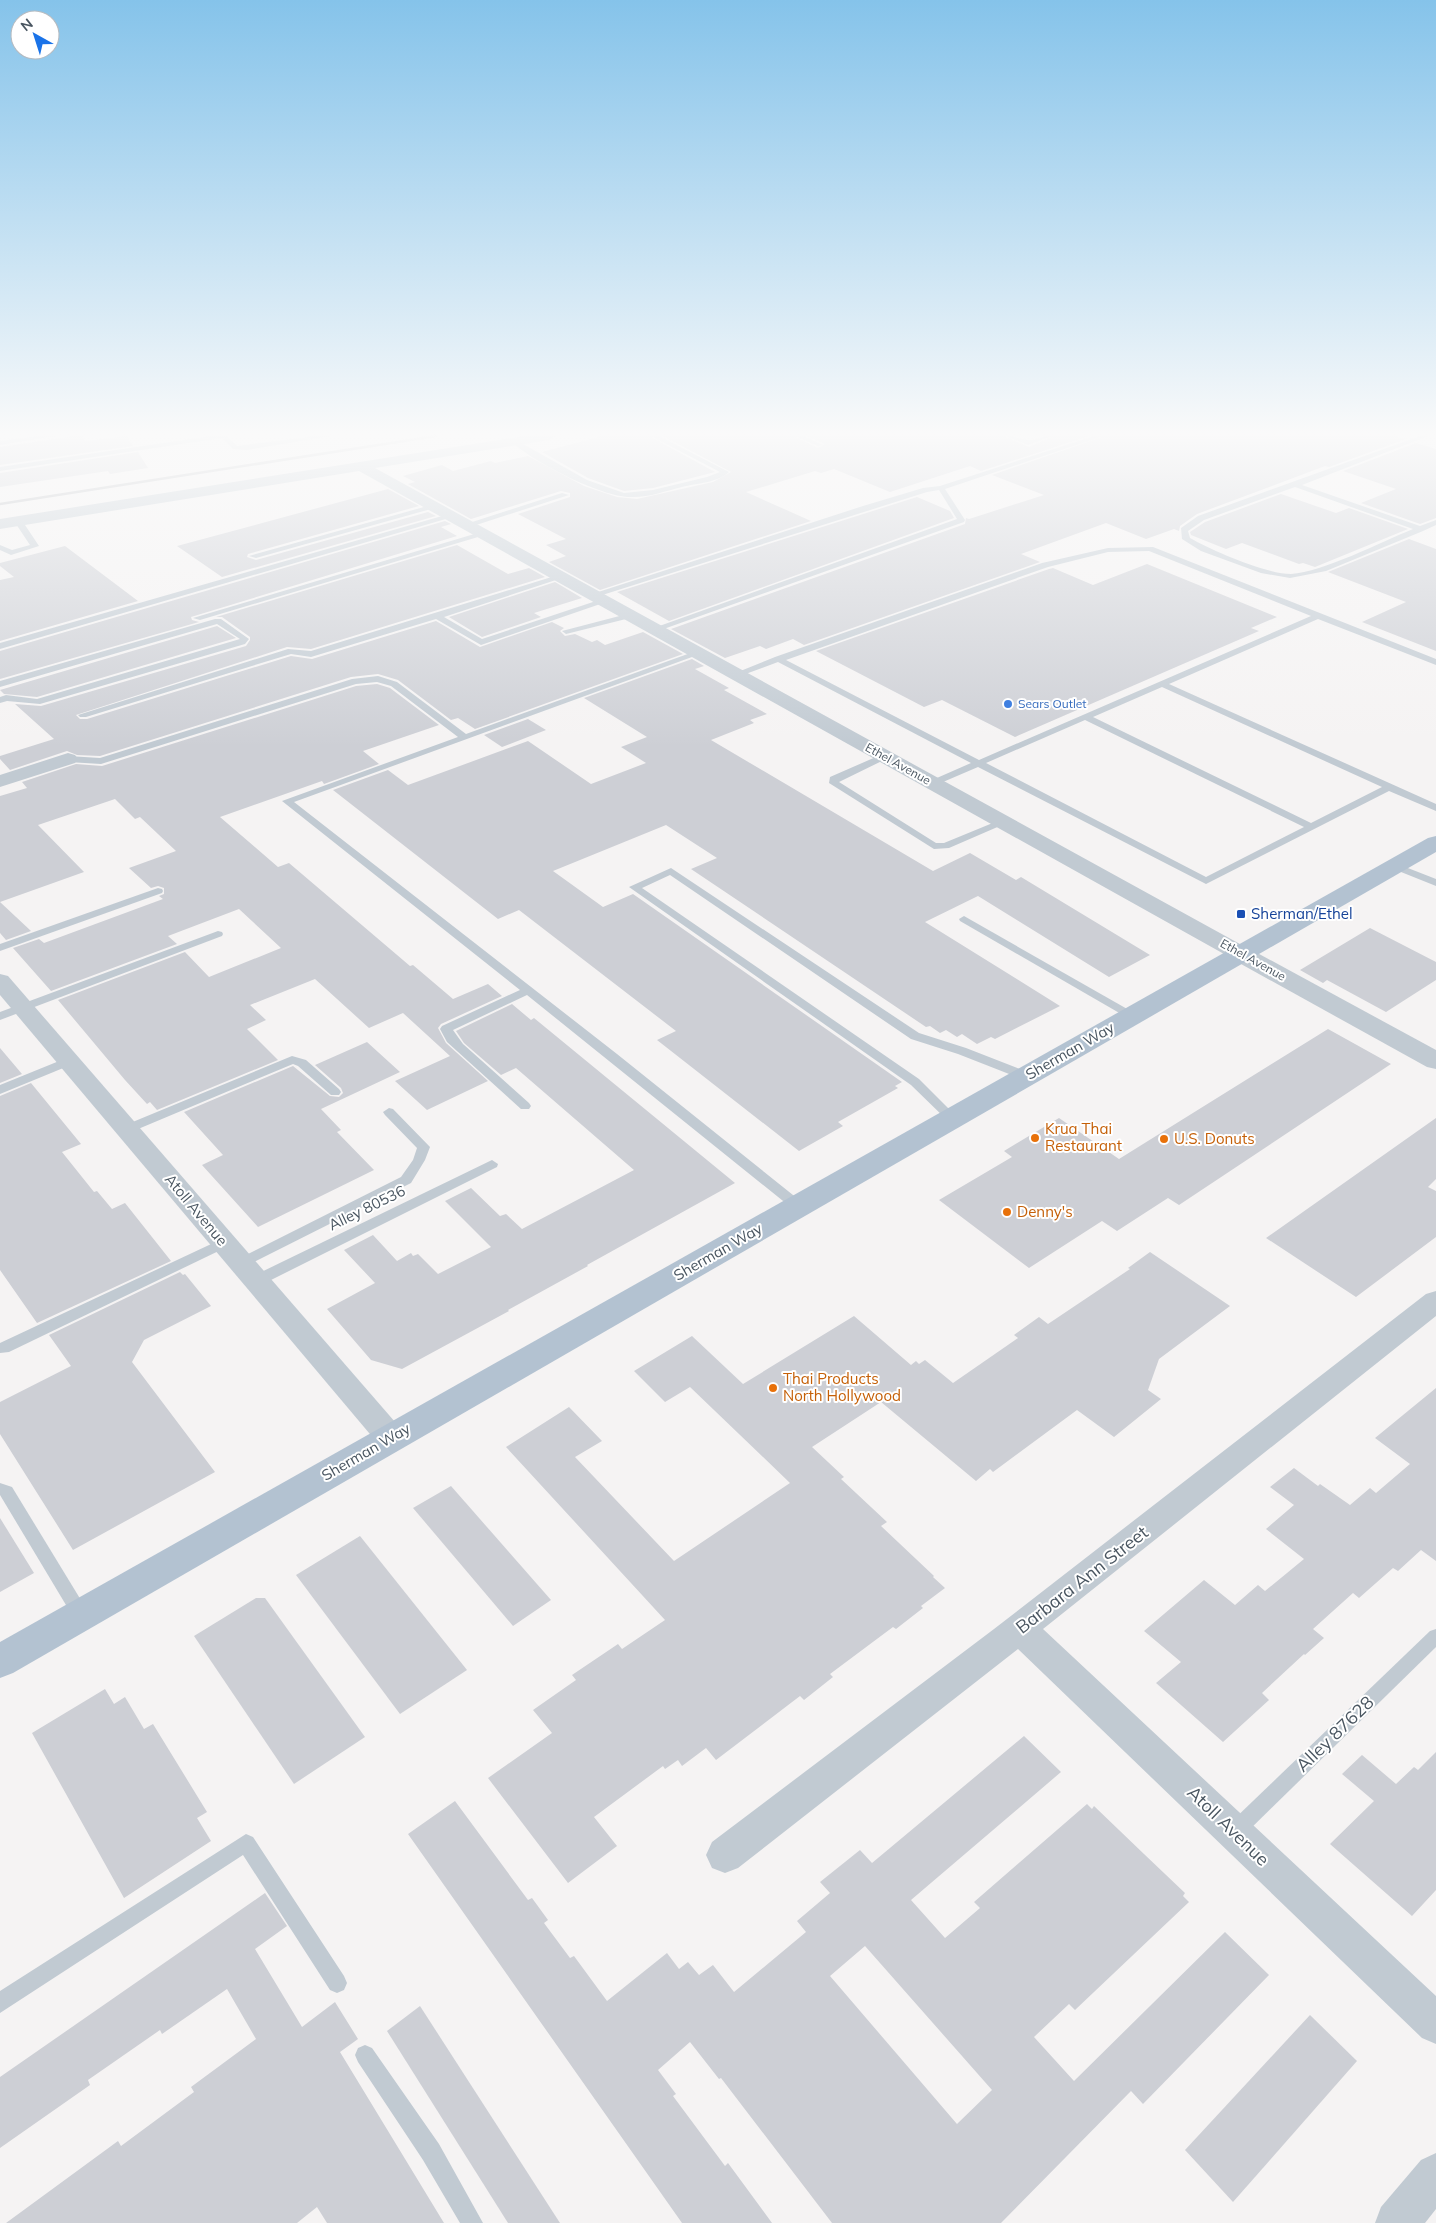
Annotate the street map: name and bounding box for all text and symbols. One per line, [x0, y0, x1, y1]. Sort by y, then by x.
north arrow [10, 10, 60, 60]
text: N [17, 15, 37, 35]
place label: Sears Outlet [1018, 696, 1087, 711]
marker: Sears Outlet [1002, 698, 1014, 710]
street label: Ethel Avenue [863, 739, 934, 788]
place label: Sherman/Ethel [1251, 904, 1353, 923]
marker: Sherman/Ethel [1235, 908, 1247, 920]
street label: Ethel Avenue [1218, 935, 1289, 984]
street label: Sherman Way [1022, 1017, 1118, 1084]
place label: Krua Thai Restaurant [1045, 1119, 1122, 1155]
place label: U.S. Donuts [1174, 1129, 1255, 1148]
marker: Krua Thai Restaurant [1029, 1132, 1041, 1144]
marker: U.S. Donuts [1158, 1133, 1170, 1145]
street label: Atoll Avenue [161, 1170, 232, 1249]
street label: Alley 80536 [325, 1181, 408, 1234]
place label: Denny's [1017, 1202, 1073, 1221]
marker: Denny's [1001, 1206, 1013, 1218]
street label: Sherman Way [670, 1218, 766, 1285]
place label: Thai Products North Hollywood [783, 1369, 901, 1405]
marker: Thai Products North Hollywood [767, 1382, 779, 1394]
street label: Sherman Way [318, 1418, 414, 1485]
street label: Barbara Ann Street [1011, 1521, 1153, 1639]
street label: Alley 87628 [1291, 1691, 1379, 1777]
street label: Atoll Avenue [1182, 1781, 1274, 1871]

